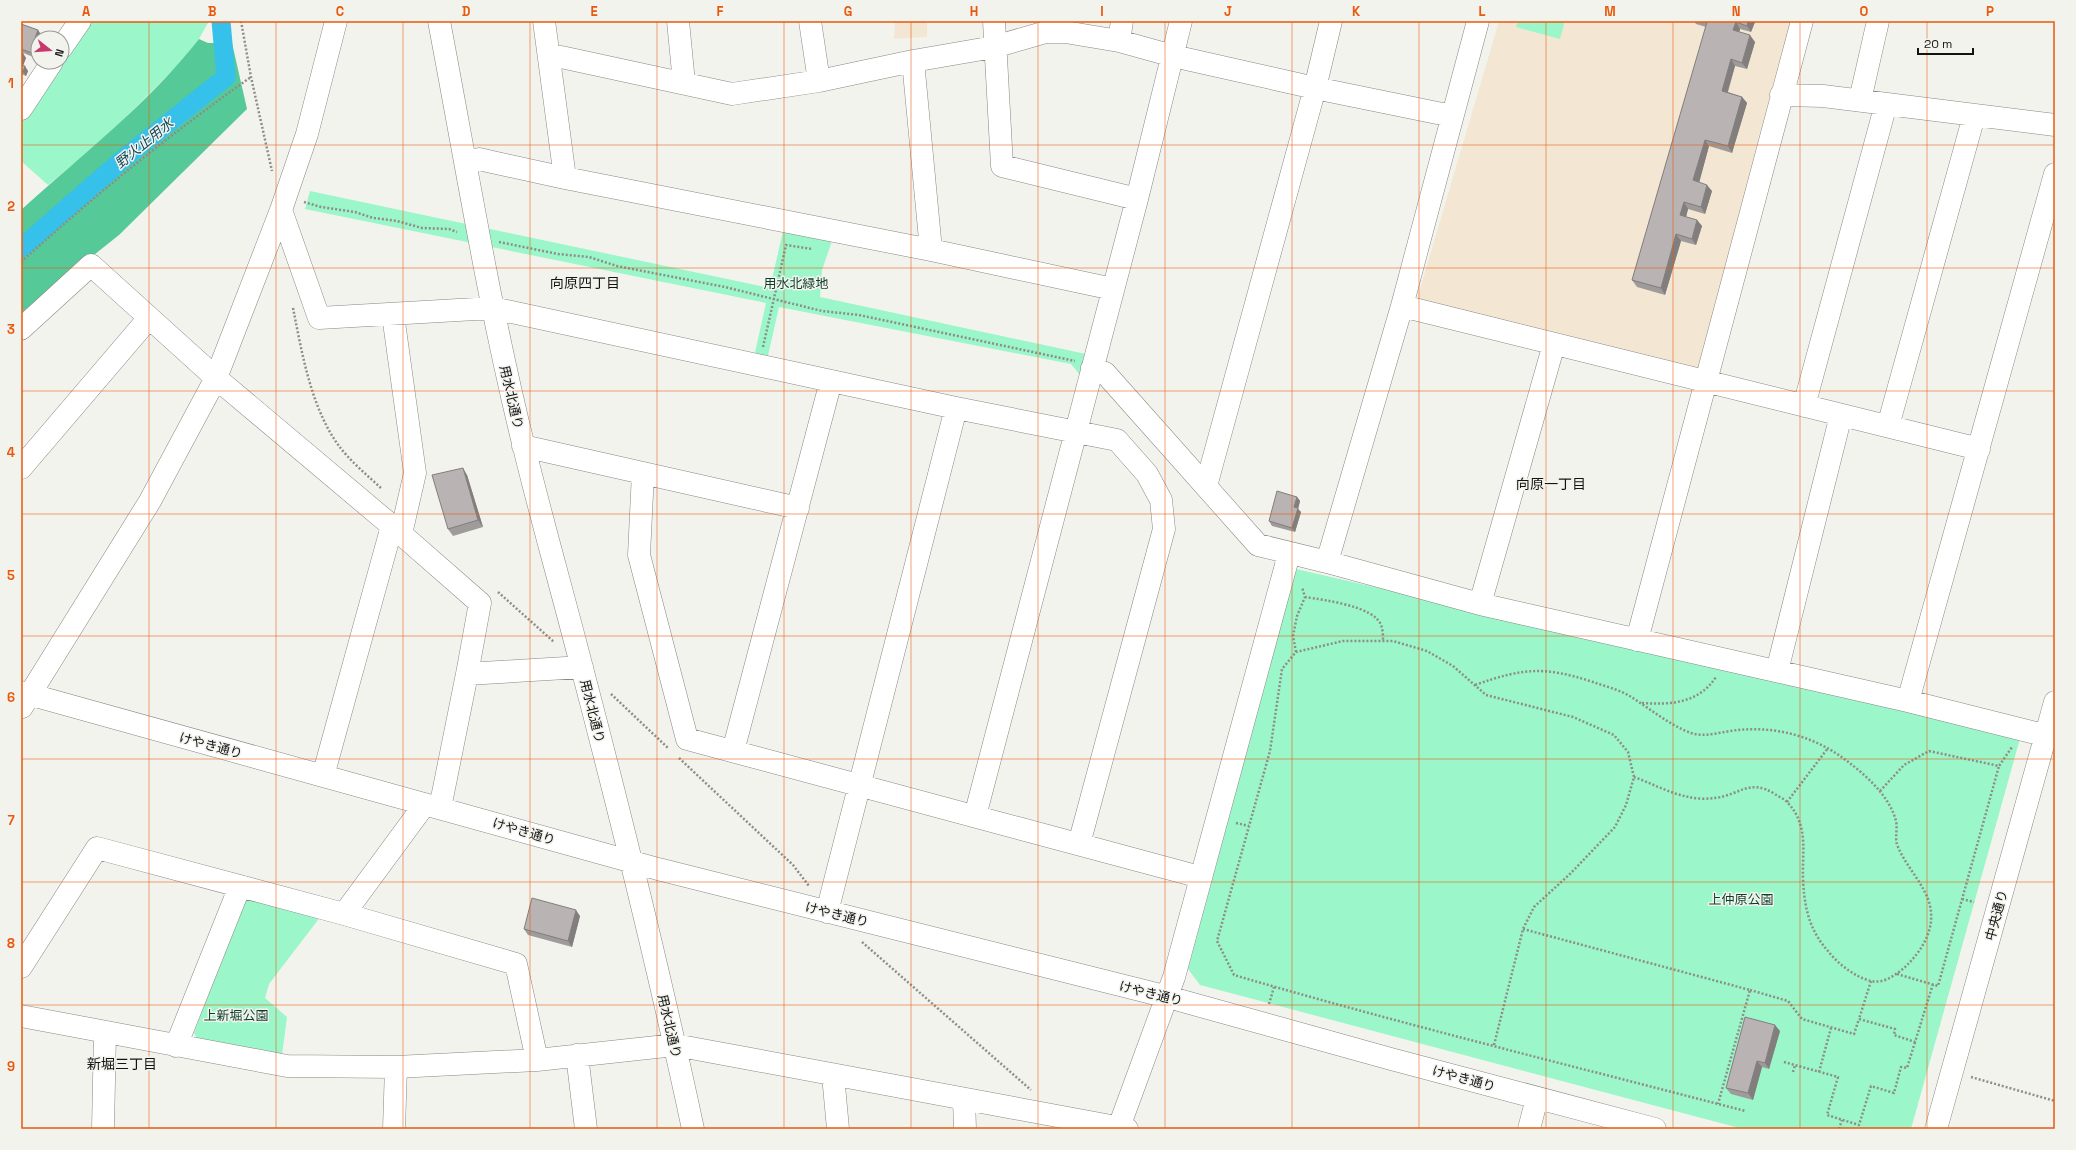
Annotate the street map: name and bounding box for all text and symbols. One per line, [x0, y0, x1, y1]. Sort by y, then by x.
text: A [82, 3, 91, 20]
text: B [208, 3, 217, 20]
text: C [336, 3, 344, 20]
text: D [462, 3, 471, 20]
text: E [590, 3, 598, 20]
text: F [717, 3, 724, 20]
text: G [844, 3, 852, 20]
text: H [970, 3, 978, 20]
text: I [1100, 3, 1104, 20]
text: J [1224, 3, 1232, 20]
text: K [1352, 3, 1361, 20]
text: L [1478, 3, 1486, 20]
text: M [1604, 3, 1616, 20]
text: N [1732, 3, 1740, 20]
text: O [1860, 3, 1869, 20]
text: P [1986, 3, 1994, 20]
north arrow [30, 30, 70, 70]
scale bar [1918, 30, 1973, 56]
text: 20 m [1924, 36, 1952, 52]
text: N [52, 47, 67, 58]
text: 1 [8, 75, 14, 92]
water label: 野火止用水 [111, 113, 178, 172]
text: 2 [7, 198, 15, 215]
district label: 向原四丁目 [550, 274, 620, 292]
park label: 用水北緑地 [763, 275, 829, 292]
text: 3 [7, 321, 15, 338]
street label: 用水北通り [496, 364, 527, 431]
text: 4 [7, 444, 15, 461]
district label: 向原一丁目 [1516, 475, 1586, 493]
text: 5 [7, 567, 15, 584]
street label: 用水北通り [576, 678, 609, 745]
text: 6 [7, 689, 15, 706]
street label: けやき通り [177, 729, 244, 762]
text: 7 [7, 812, 15, 829]
street label: けやき通り [490, 814, 557, 849]
street label: 中央通り [1982, 888, 2011, 942]
park label: 上仲原公園 [1708, 891, 1774, 908]
street label: けやき通り [803, 898, 870, 931]
text: 8 [7, 935, 15, 952]
street label: けやき通り [1117, 977, 1184, 1010]
street label: 用水北通り [654, 993, 685, 1060]
park label: 上新堀公園 [203, 1007, 269, 1024]
district label: 新堀三丁目 [87, 1055, 157, 1073]
text: 9 [7, 1058, 15, 1075]
street label: けやき通り [1430, 1062, 1497, 1095]

